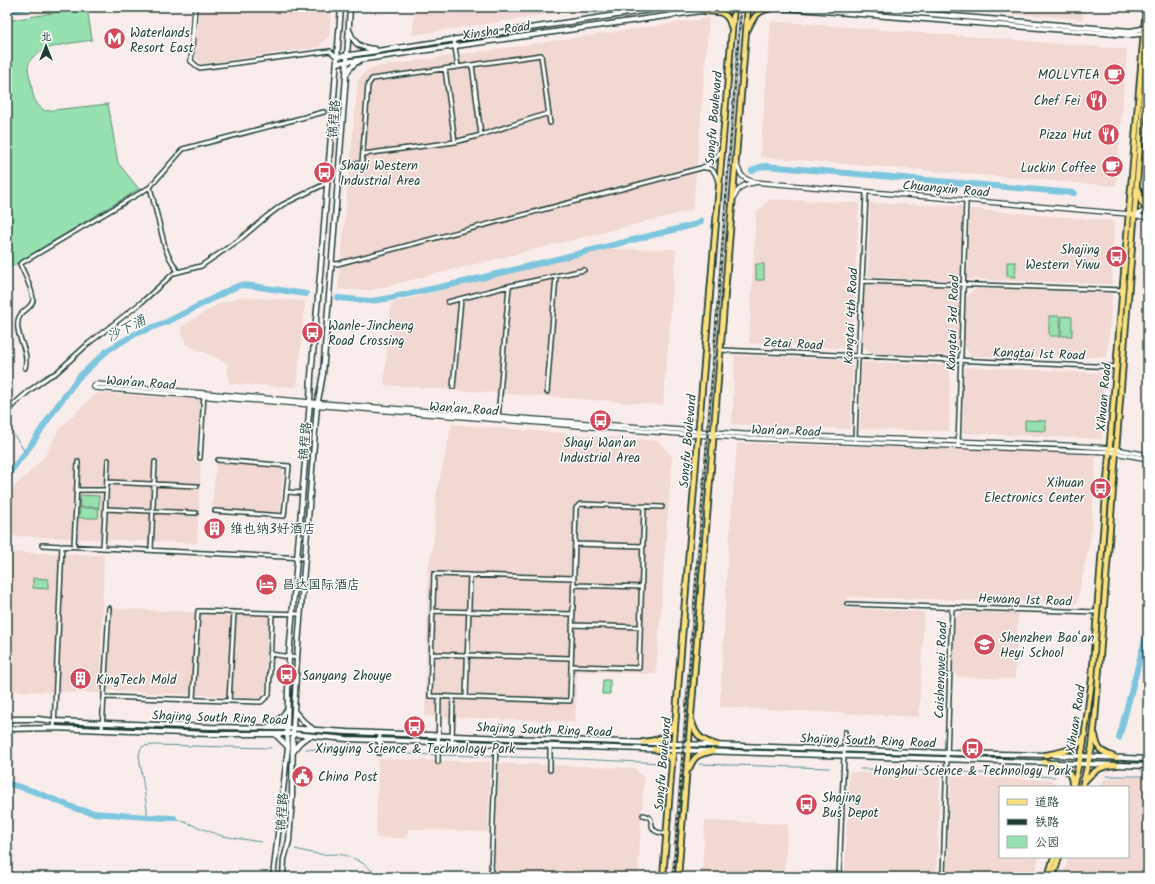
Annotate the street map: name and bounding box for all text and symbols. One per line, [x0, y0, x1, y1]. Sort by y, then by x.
street label: Xinsha Road [461, 16, 532, 47]
place label: Waterlands Resort East [130, 23, 195, 59]
north arrow [26, 26, 66, 66]
metro station icon: Waterlands Resort East [101, 26, 127, 52]
text: 北 [41, 28, 52, 46]
cafe icon: MOLLYTEA [1102, 61, 1128, 87]
place label: MOLLYTEA [1038, 65, 1100, 86]
street label: Songfu Boulevard [700, 70, 729, 166]
restaurant icon: Chef Fei [1083, 87, 1109, 113]
place label: Chef Fei [1034, 91, 1081, 112]
street label: 锦程路 [323, 99, 346, 139]
restaurant icon: Pizza Hut [1095, 121, 1121, 147]
place label: Pizza Hut [1039, 125, 1093, 146]
cafe icon: Luckin Coffee [1099, 154, 1125, 180]
place label: Shayi Western Industrial Area [340, 156, 420, 192]
place label: Luckin Coffee [1020, 158, 1096, 179]
bus stop icon: Shayi Western Industrial Area [312, 159, 338, 185]
street label: Chuangxin Road [902, 175, 991, 204]
place label: Shajing Western Yiwu [1026, 240, 1101, 276]
bus stop icon: Shajing Western Yiwu [1103, 243, 1129, 269]
street label: Kangtai 4th Road [838, 267, 865, 365]
street label: Kangtai 3rd Road [941, 274, 966, 371]
water label: 沙下涌 [103, 309, 151, 348]
place label: Wanle-Jincheng Road Crossing [328, 316, 414, 352]
bus stop icon: Wanle-Jincheng Road Crossing [299, 319, 325, 345]
street label: Zetai Road [763, 332, 824, 357]
street label: Kangtai 1st Road [992, 342, 1086, 367]
street label: Xihuan Road [1091, 361, 1118, 432]
street label: Wan'an Road [106, 371, 177, 396]
street label: Songfu Boulevard [674, 393, 703, 489]
street label: Wan'an Road [429, 397, 500, 422]
bus stop icon: Shayi Wan'an Industrial Area [587, 407, 613, 433]
street label: Wan'an Road [751, 420, 821, 443]
street label: 锦程路 [293, 421, 318, 461]
place label: Shayi Wan'an Industrial Area [560, 433, 640, 469]
place label: Xihuan Electronics Center [984, 473, 1085, 509]
bus stop icon: Xihuan Electronics Center [1087, 476, 1113, 502]
building icon: 维也纳3好酒店 [202, 515, 228, 541]
place label: 维也纳3好酒店 [230, 519, 315, 540]
hotel icon: 昌达国际酒店 [254, 571, 280, 597]
place label: 昌达国际酒店 [282, 575, 360, 596]
street label: Hewang 1st Road [978, 588, 1073, 613]
street label: Caishengwei Road [929, 621, 954, 719]
place label: Shenzhen Bao‘an Heyi School [1000, 628, 1094, 664]
school or university icon: Shenzhen Bao‘an Heyi School [972, 631, 998, 657]
bus stop icon: Sanyang Zhouye [273, 662, 299, 688]
building icon: KingTech Mold [67, 666, 93, 692]
place label: Sanyang Zhouye [302, 666, 392, 687]
place label: KingTech Mold [96, 670, 177, 691]
street label: Xihuan Road [1061, 683, 1092, 755]
street label: Shajing South Ring Road [152, 706, 289, 731]
bus stop icon: Xingying Science & Technology Park [402, 713, 428, 739]
street label: Songfu Boulevard [649, 716, 678, 812]
street label: Shajing South Ring Road [476, 718, 613, 743]
street label: Shajing South Ring Road [800, 729, 937, 754]
bus stop icon: Honghui Science & Technology Park [959, 735, 985, 761]
place label: Xingying Science & Technology Park [315, 739, 516, 760]
place label: Honghui Science & Technology Park [873, 761, 1072, 782]
public building icon: China Post [290, 763, 316, 789]
place label: China Post [318, 767, 379, 788]
legend [999, 786, 1129, 858]
place label: Shajing Bus Depot [822, 788, 880, 824]
bus stop icon: Shajing Bus Depot [794, 791, 820, 817]
street label: 锦程路 [271, 792, 294, 832]
text: 道路 [1035, 793, 1059, 812]
text: 铁路 [1035, 813, 1059, 832]
text: 公园 [1035, 833, 1059, 852]

